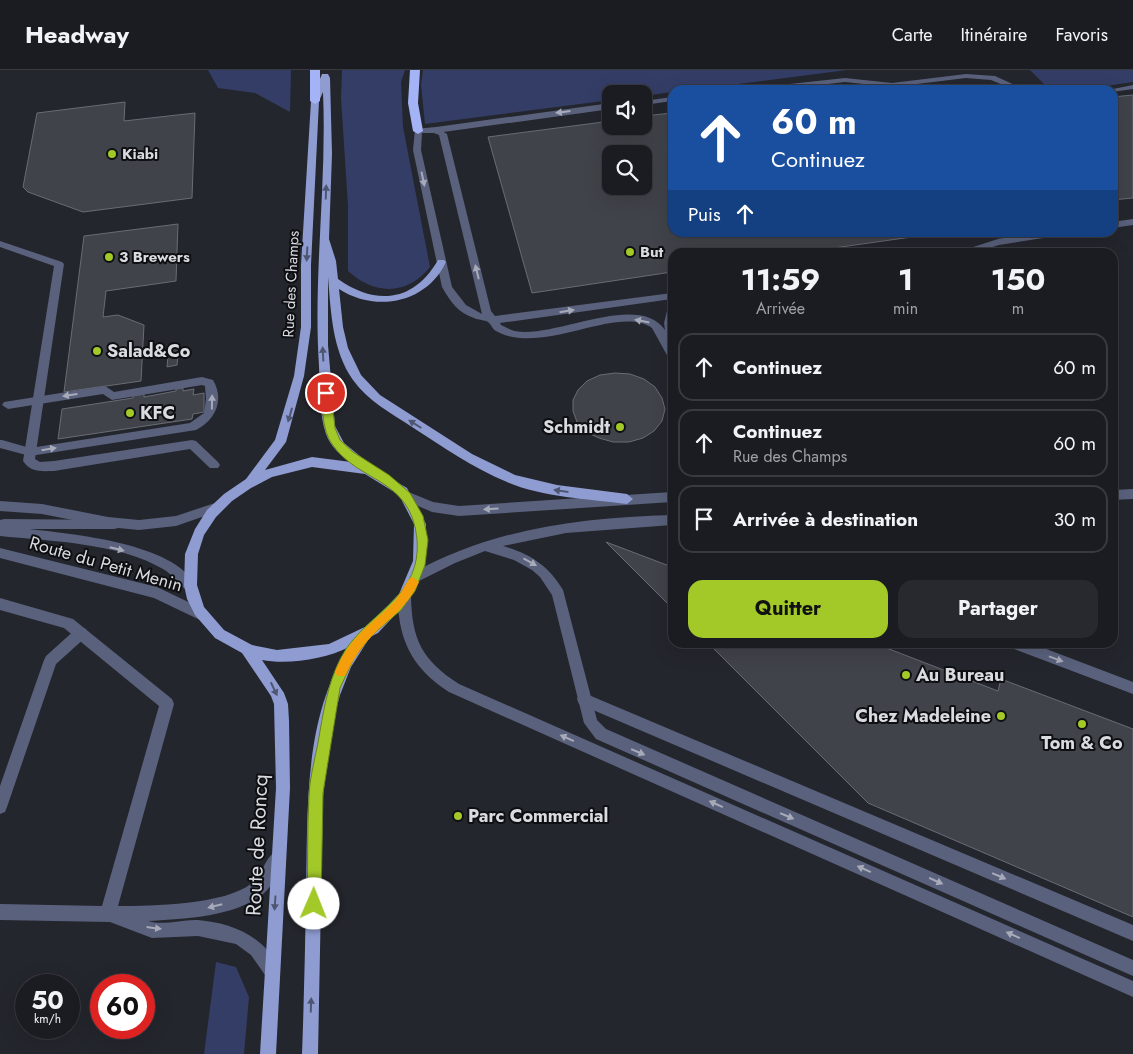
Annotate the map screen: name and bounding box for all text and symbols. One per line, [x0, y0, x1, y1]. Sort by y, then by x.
text: Headway [25, 17, 129, 52]
text: Carte [892, 22, 933, 48]
text: Itinéraire [961, 22, 1027, 48]
text: Favoris [1055, 22, 1108, 48]
map controls [602, 85, 652, 195]
button: sound [602, 85, 652, 135]
text: 60 m [771, 97, 857, 147]
icon: ahead [688, 105, 753, 170]
one-way arrow [555, 108, 571, 116]
place label: Kiabi [122, 143, 158, 165]
text: Continuez [771, 143, 865, 175]
button: search [602, 145, 652, 195]
marker: Kiabi [106, 148, 118, 160]
one-way arrow [419, 171, 427, 186]
one-way arrow [322, 184, 330, 200]
icon: ahead [731, 200, 759, 228]
text: Puis [688, 201, 721, 228]
street label: Rue des Champs [277, 230, 305, 338]
place label: But [640, 241, 664, 263]
place label: 3 Brewers [119, 246, 190, 268]
marker: But [624, 246, 636, 258]
one-way arrow [302, 247, 310, 263]
marker: 3 Brewers [103, 251, 115, 263]
text: 11:59 [741, 258, 820, 301]
text: 1 [898, 258, 913, 301]
text: 150 [991, 258, 1045, 301]
one-way arrow [473, 265, 481, 280]
text: Arrivée [756, 297, 805, 320]
text: min [893, 297, 918, 320]
text: m [1012, 297, 1024, 320]
one-way arrow [559, 307, 575, 315]
one-way arrow [633, 316, 649, 324]
place label: Salad&Co [107, 338, 191, 364]
marker: Salad&Co [91, 345, 103, 357]
one-way arrow [318, 346, 326, 362]
icon: ahead [690, 353, 718, 381]
text: Continuez [733, 354, 822, 381]
text: 60 m [1053, 354, 1096, 381]
pin [305, 372, 347, 414]
icon: arrive [312, 379, 340, 407]
one-way arrow [62, 391, 78, 399]
one-way arrow [208, 394, 216, 410]
place label: KFC [140, 400, 175, 426]
marker: KFC [124, 407, 136, 419]
one-way arrow [285, 408, 293, 423]
place label: Schmidt [543, 414, 610, 440]
text: Continuez [733, 418, 822, 445]
one-way arrow [408, 419, 421, 428]
marker: Schmidt [614, 421, 626, 433]
icon: ahead [690, 429, 718, 457]
text: 60 m [1053, 430, 1096, 457]
one-way arrow [42, 445, 58, 453]
text: Rue des Champs [733, 445, 847, 468]
one-way arrow [553, 486, 569, 494]
one-way arrow [483, 505, 499, 513]
icon: arrive [690, 505, 718, 533]
text: Arrivée à destination [733, 506, 918, 533]
text: 30 m [1054, 506, 1096, 533]
street label: Route du Petit Menin [26, 530, 186, 598]
one-way arrow [110, 545, 125, 553]
one-way arrow [523, 558, 537, 566]
button: Quitter [688, 580, 888, 638]
button: Partager [898, 580, 1098, 638]
one-way arrow [1049, 655, 1064, 663]
place label: Au Bureau [915, 662, 1004, 688]
marker: Au Bureau [900, 669, 912, 681]
one-way arrow [270, 682, 279, 697]
place label: Chez Madeleine [855, 703, 991, 729]
marker: Chez Madeleine [995, 710, 1007, 722]
marker: Tom & Co [1076, 718, 1088, 730]
place label: Tom & Co [1041, 730, 1123, 756]
one-way arrow [560, 734, 574, 742]
one-way arrow [631, 748, 645, 756]
street label: Route de Roncq [238, 773, 276, 917]
one-way arrow [709, 799, 723, 807]
place label: Parc Commercial [468, 803, 608, 829]
marker: Parc Commercial [452, 810, 464, 822]
one-way arrow [780, 813, 794, 821]
one-way arrow [857, 865, 871, 873]
one-way arrow [992, 872, 1006, 880]
position arrow [287, 877, 339, 929]
one-way arrow [929, 878, 943, 886]
one-way arrow [271, 895, 279, 911]
one-way arrow [207, 902, 222, 910]
one-way arrow [147, 924, 163, 932]
one-way arrow [1006, 930, 1020, 938]
speed limit sign: 60 [90, 974, 155, 1039]
text: 50 [31, 982, 64, 1018]
one-way arrow [308, 997, 316, 1013]
text: km/h [34, 1010, 61, 1028]

